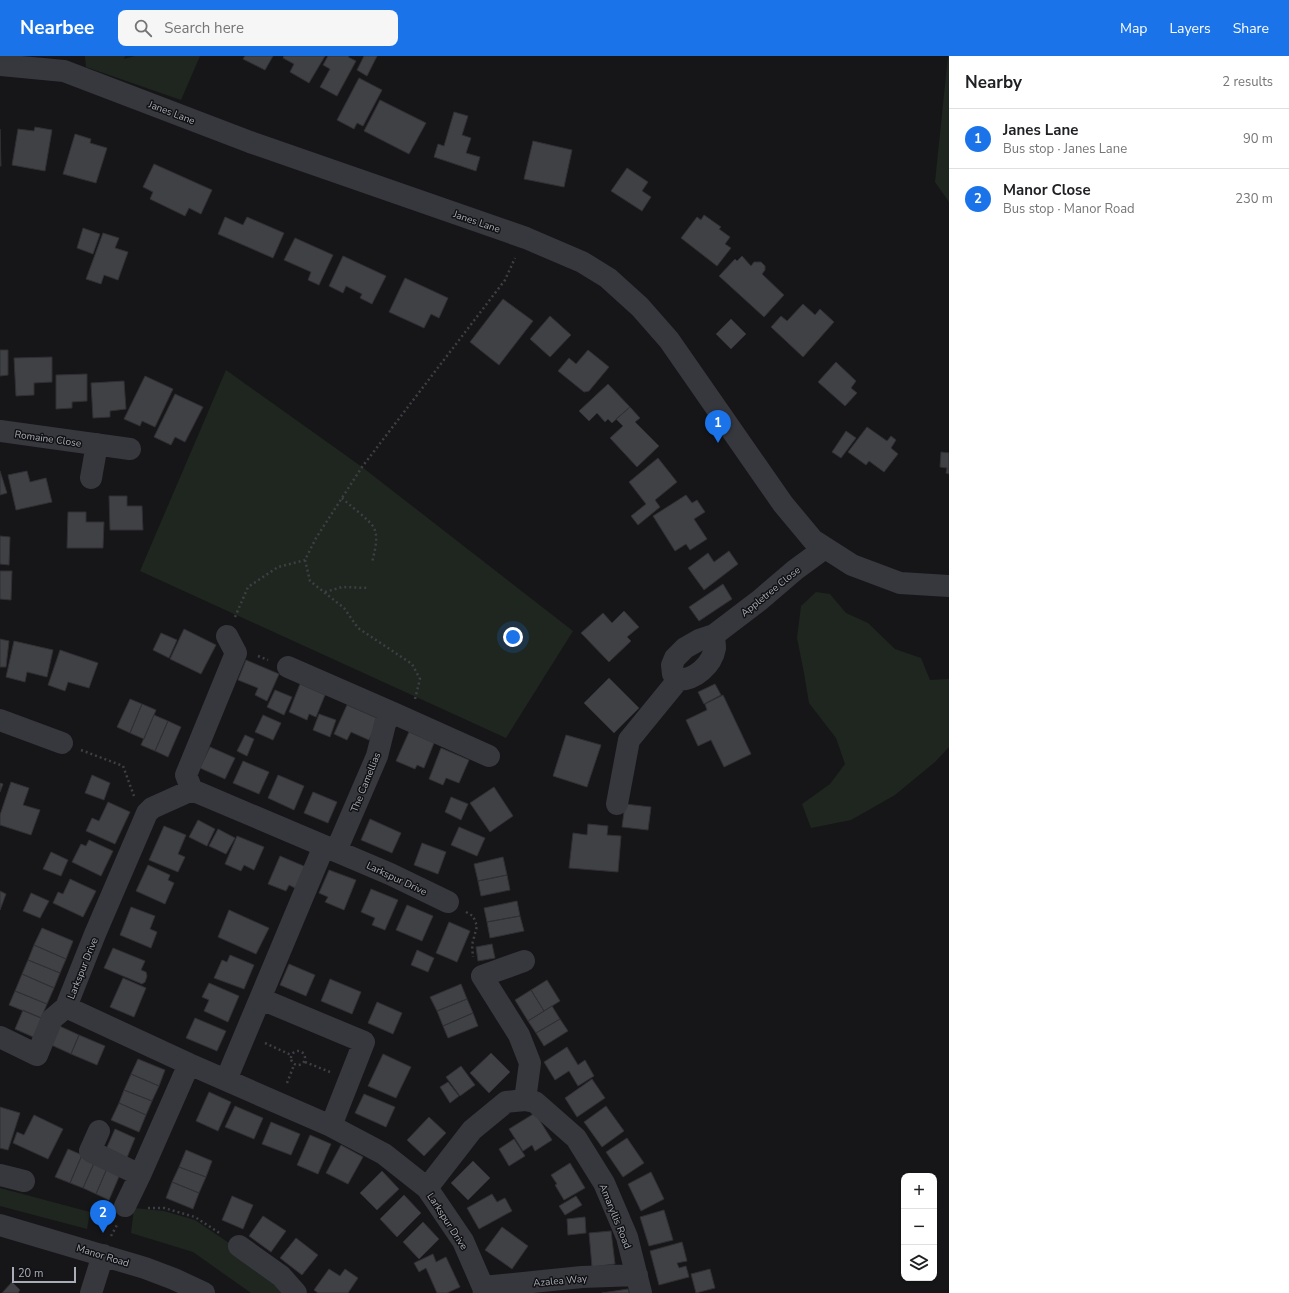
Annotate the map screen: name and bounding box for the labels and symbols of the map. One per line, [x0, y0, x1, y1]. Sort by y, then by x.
street label: Janes Lane [145, 97, 197, 128]
street label: Janes Lane [450, 207, 502, 236]
pin: 1 [705, 410, 731, 443]
street label: Romaine Close [14, 427, 82, 451]
street label: Appletree Close [738, 563, 803, 620]
your location [503, 627, 523, 647]
street label: The Camellias [348, 750, 384, 815]
street label: Larkspur Drive [364, 859, 429, 899]
street label: Larkspur Drive [64, 935, 102, 1001]
street label: Amaryllis Road [596, 1182, 635, 1251]
street label: Larkspur Drive [423, 1190, 471, 1253]
pin: 2 [90, 1200, 116, 1233]
street label: Manor Road [75, 1241, 131, 1271]
scale bar [12, 1265, 76, 1284]
street label: Azalea Way [533, 1272, 588, 1290]

